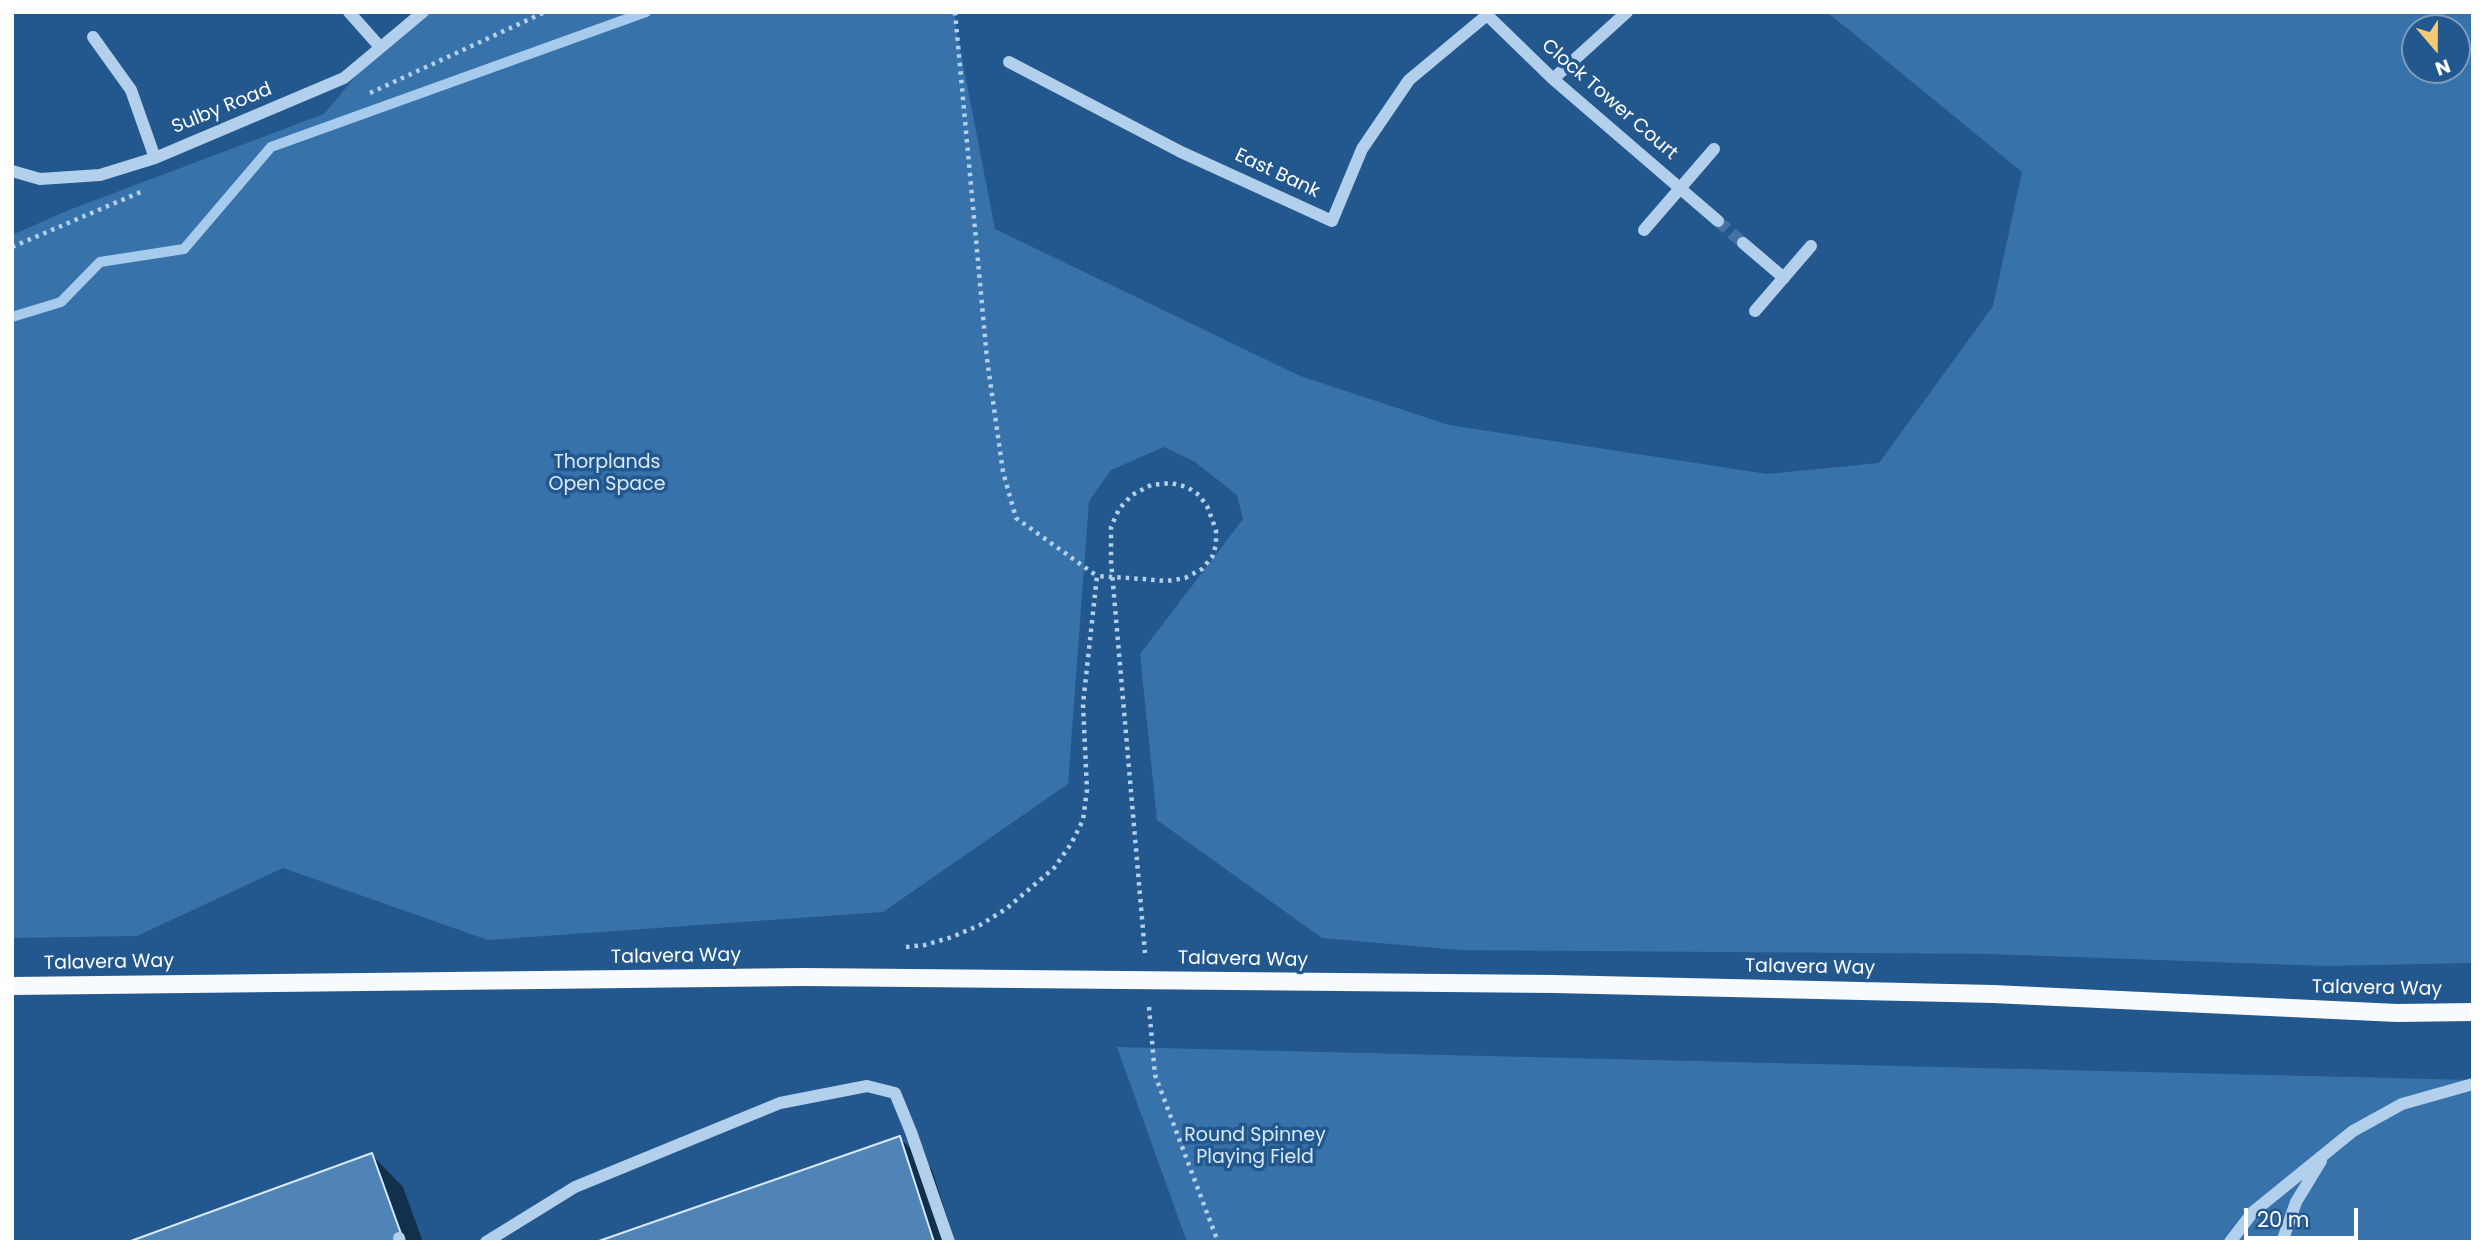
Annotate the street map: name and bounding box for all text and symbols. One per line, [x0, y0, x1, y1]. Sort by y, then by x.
north arrow [2401, 14, 2471, 84]
street label: Clock Tower Court [1536, 35, 1682, 165]
text: N [2431, 52, 2454, 82]
street label: Sulby Road [169, 79, 275, 139]
street label: East Bank [1231, 144, 1323, 204]
park label: Thorplands Open Space [549, 452, 665, 496]
street label: Talavera Way [611, 944, 741, 970]
street label: Talavera Way [1178, 947, 1308, 973]
street label: Talavera Way [44, 950, 174, 976]
street label: Talavera Way [1745, 955, 1875, 981]
street label: Talavera Way [2312, 976, 2442, 1002]
park label: Round Spinney Playing Field [1184, 1125, 1326, 1169]
scale bar [2247, 1194, 2361, 1238]
text: 20 m [2257, 1205, 2310, 1234]

